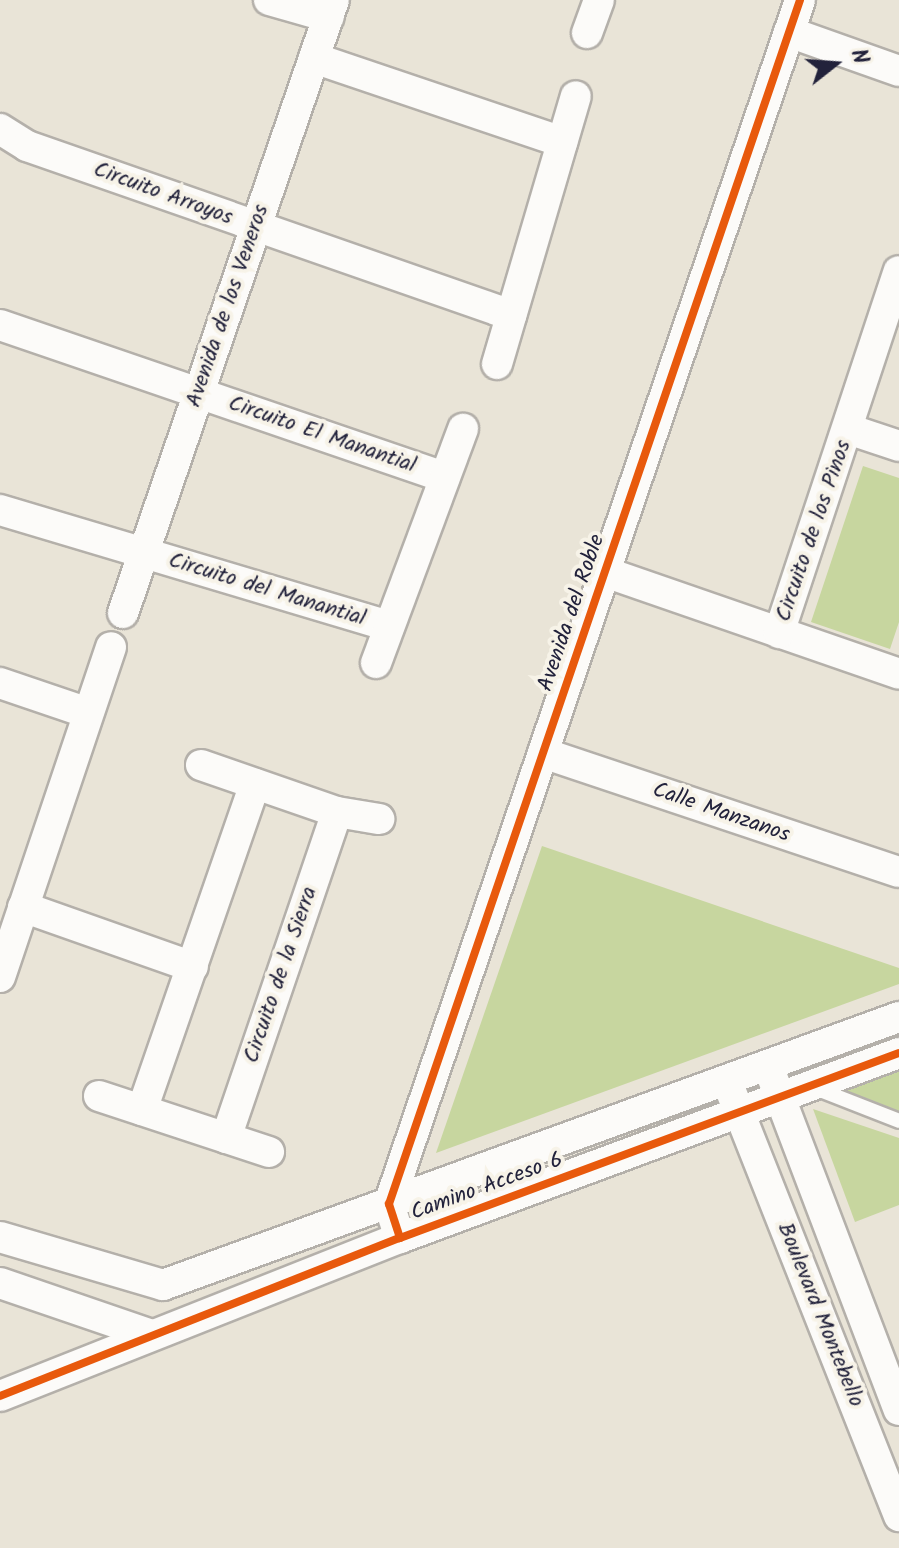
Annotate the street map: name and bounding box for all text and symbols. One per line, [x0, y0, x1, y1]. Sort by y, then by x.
north arrow [795, 24, 875, 104]
text: N [840, 45, 877, 69]
street label: Circuito Arroyos [90, 157, 236, 231]
street label: Avenida de los Veneros [181, 201, 275, 411]
street label: Circuito El Manantial [225, 391, 419, 479]
street label: Circuito de los Pinos [771, 437, 857, 625]
street label: Avenida del Roble [533, 531, 611, 695]
street label: Circuito del Manantial [165, 547, 369, 633]
street label: Calle Manzanos [649, 777, 793, 849]
street label: Circuito de la Sierra [238, 883, 324, 1067]
street label: Camino Acceso 6 [407, 1147, 567, 1227]
street label: Boulevard Montebello [771, 1219, 869, 1411]

